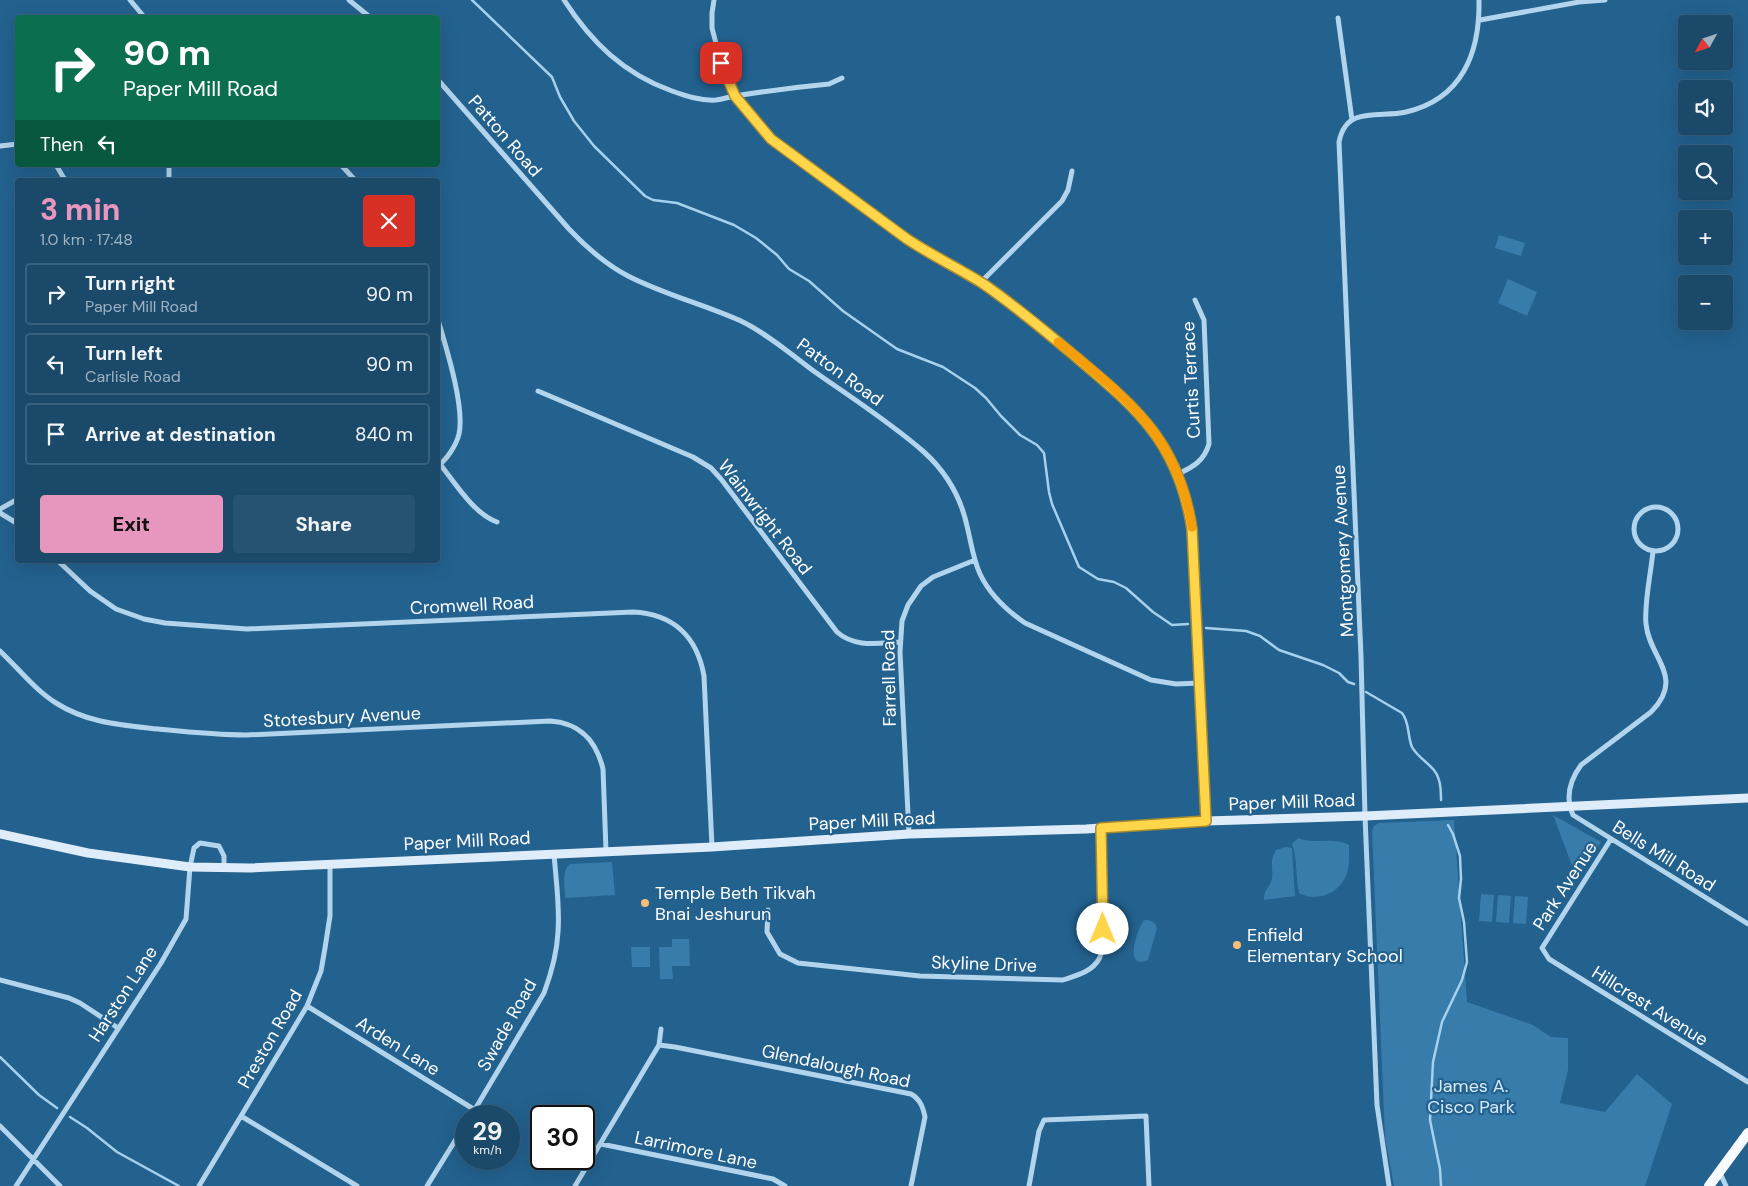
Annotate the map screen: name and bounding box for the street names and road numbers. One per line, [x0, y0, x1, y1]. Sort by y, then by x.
street label: Patton Road [463, 90, 547, 182]
street label: Curtis Terrace [1176, 321, 1206, 439]
street label: Patton Road [792, 333, 888, 411]
street label: Wainwright Road [712, 455, 818, 579]
street label: Montgomery Avenue [1327, 464, 1359, 638]
street label: Cromwell Road [409, 590, 535, 620]
street label: Farrell Road [876, 629, 902, 727]
street label: Stotesbury Avenue [263, 701, 421, 733]
street label: Paper Mill Road [1228, 788, 1356, 816]
street label: Paper Mill Road [808, 806, 936, 836]
street label: Bells Mill Road [1608, 815, 1720, 897]
street label: Paper Mill Road [403, 826, 531, 856]
street label: Park Avenue [1527, 837, 1603, 935]
street label: Harston Lane [83, 941, 163, 1047]
street label: Skyline Drive [931, 950, 1037, 978]
street label: Hillcrest Avenue [1587, 961, 1713, 1051]
street label: Swade Road [472, 975, 542, 1075]
street label: Preston Road [232, 985, 308, 1093]
street label: Arden Lane [351, 1011, 445, 1081]
street label: Glendalough Road [759, 1039, 913, 1093]
street label: Larrimore Lane [632, 1125, 760, 1175]

